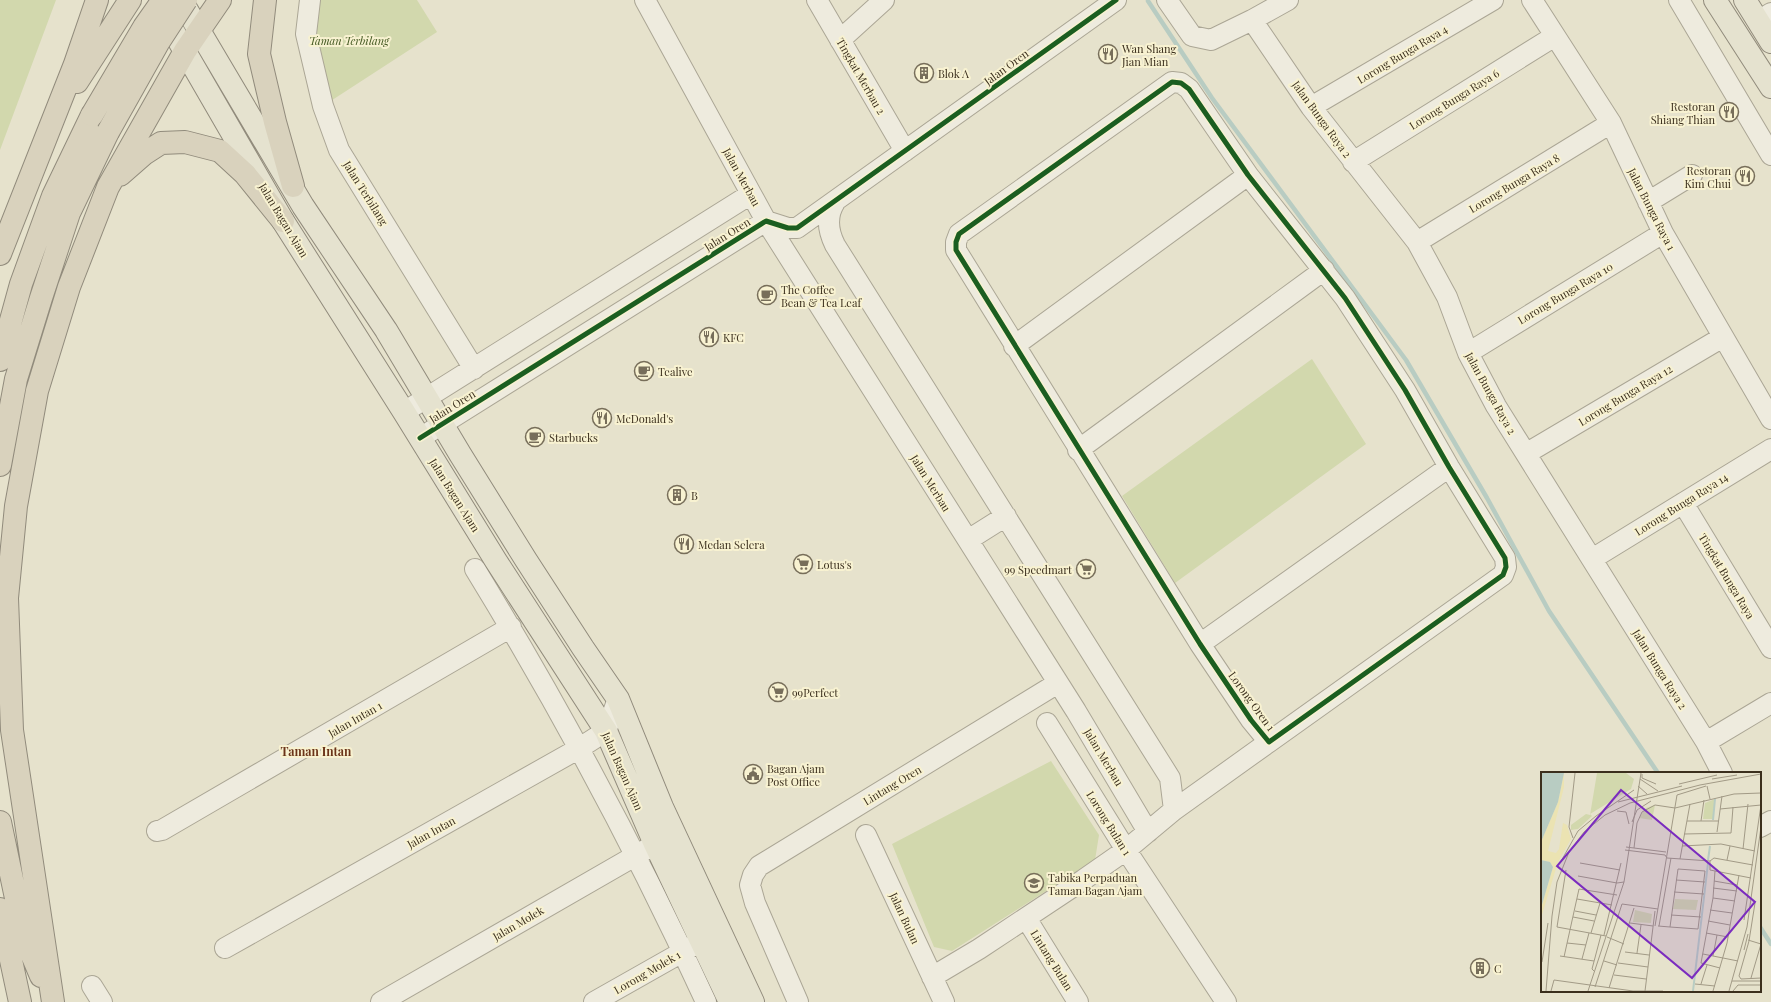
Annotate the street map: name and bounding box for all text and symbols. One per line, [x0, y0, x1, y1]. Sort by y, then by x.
street label: Lorong Bunga Raya 4 [1354, 21, 1450, 87]
park label: Taman Terbilang [309, 33, 390, 48]
street label: Tingkat Merbau 2 [833, 35, 889, 117]
place label: Wan Shang Jian Mian [1121, 41, 1177, 69]
restaurant icon: Wan Shang Jian Mian [1097, 43, 1119, 65]
street label: Jalan Oren [980, 45, 1032, 89]
building icon: Blok A [913, 62, 935, 84]
street label: Lorong Bunga Raya 6 [1406, 65, 1502, 133]
place label: Blok A [938, 66, 969, 81]
street label: Jalan Bunga Raya 2 [1288, 77, 1355, 160]
place label: Restoran Shiang Thian [1651, 99, 1715, 127]
restaurant icon: Restoran Shiang Thian [1718, 101, 1740, 123]
street label: Jalan Merbau [719, 144, 764, 209]
street label: Lorong Bunga Raya 8 [1466, 150, 1562, 216]
street label: Jalan Terbilang [340, 157, 392, 228]
place label: Restoran Kim Chui [1684, 163, 1731, 191]
street label: Jalan Bunga Raya 1 [1624, 164, 1679, 253]
restaurant icon: Restoran Kim Chui [1734, 165, 1756, 187]
street label: Jalan Bagan Ajam [255, 179, 312, 260]
street label: Jalan Oren [700, 214, 753, 255]
street label: Lorong Bunga Raya 10 [1515, 258, 1616, 327]
place label: The Coffee Bean & Tea Leaf [781, 282, 862, 310]
cafe icon: The Coffee Bean & Tea Leaf [756, 284, 778, 306]
restaurant icon: KFC [698, 326, 720, 348]
place label: KFC [723, 330, 744, 345]
street label: Jalan Bunga Raya 2 [1462, 348, 1520, 437]
cafe icon: Tealive [633, 360, 655, 382]
street label: Lorong Bunga Raya 12 [1575, 361, 1675, 429]
place label: Tealive [658, 364, 693, 379]
street label: Jalan Oren [425, 386, 478, 427]
restaurant icon: McDonald's [591, 407, 613, 429]
place label: McDonald's [616, 411, 673, 426]
cafe icon: Starbucks [524, 426, 546, 448]
place label: Starbucks [549, 430, 598, 445]
street label: Jalan Merbau [907, 451, 955, 515]
street label: Jalan Bagan Ajam [426, 454, 484, 535]
street label: Lorong Bunga Raya 14 [1632, 469, 1731, 539]
building icon: B [666, 484, 688, 506]
place label: B [691, 488, 698, 503]
street label: Tingkat Bunga Raya [1696, 530, 1759, 622]
restaurant icon: Medan Selera [673, 533, 695, 555]
place label: Medan Selera [698, 537, 765, 552]
supermarket icon: Lotus's [792, 553, 814, 575]
place label: Lotus's [817, 557, 852, 572]
supermarket icon: 99 Speedmart [1075, 558, 1097, 580]
place label: 99 Speedmart [1004, 562, 1072, 577]
street label: Jalan Bunga Raya 2 [1629, 625, 1691, 712]
street label: Lorong Oren 1 [1225, 668, 1279, 734]
supermarket icon: 99Perfect [767, 681, 789, 703]
place label: 99Perfect [792, 685, 838, 700]
street label: Jalan Intan 1 [324, 698, 385, 741]
street label: Jalan Merbau [1080, 725, 1127, 789]
street label: Jalan Bagan Ajam [599, 729, 647, 813]
district label: Taman Intan [281, 743, 352, 759]
place label: Bagan Ajam Post Office [767, 761, 825, 789]
street label: Lintang Oren [860, 761, 924, 808]
public building icon: Bagan Ajam Post Office [742, 763, 764, 785]
inset map [1541, 772, 1761, 992]
street label: Lorong Bulan 1 [1083, 788, 1135, 858]
street label: Jalan Intan [403, 812, 458, 852]
place label: Tabika Perpaduan Taman Bagan Ajam [1048, 870, 1142, 898]
school or university icon: Tabika Perpaduan Taman Bagan Ajam [1023, 872, 1045, 894]
street label: Jalan Bulan [886, 889, 924, 947]
street label: Jalan Molek [489, 902, 546, 944]
street label: Lintang Bulan [1027, 927, 1077, 994]
street label: Lorong Molek 1 [611, 947, 683, 997]
building icon: C [1469, 957, 1491, 979]
place label: C [1494, 961, 1502, 976]

